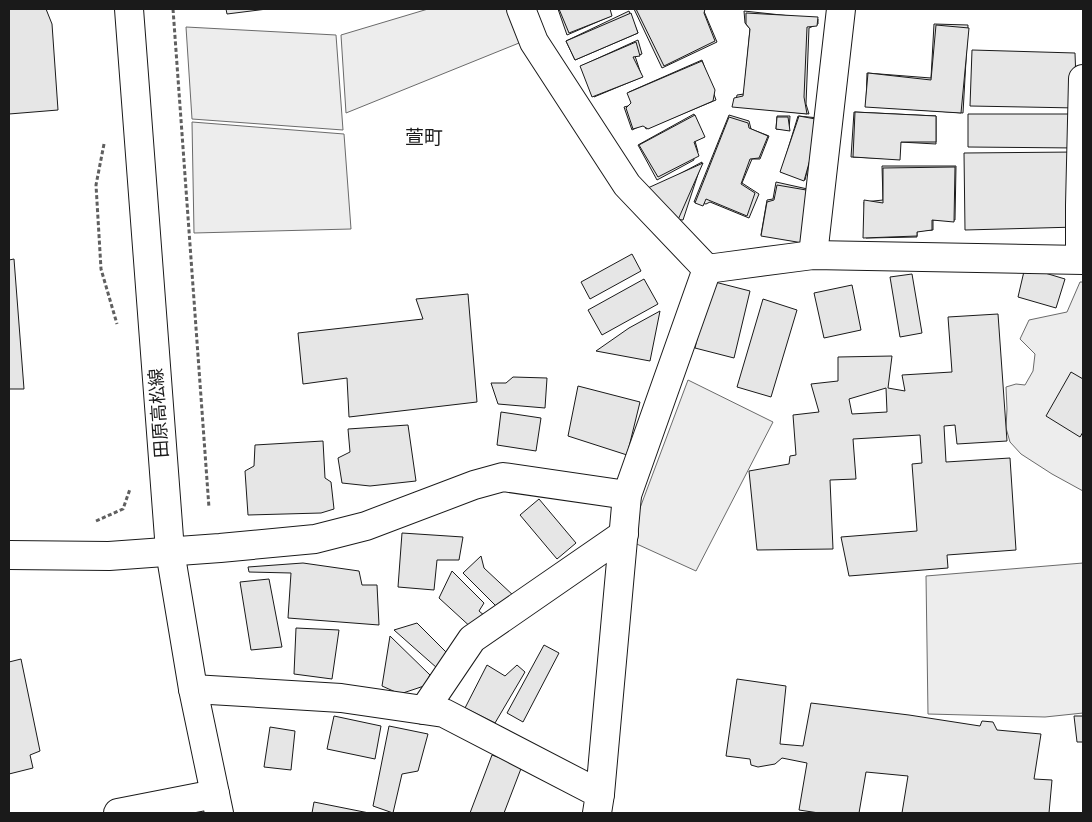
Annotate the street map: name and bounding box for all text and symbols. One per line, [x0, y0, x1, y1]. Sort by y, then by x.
district label: 萱町 [405, 126, 443, 149]
street label: 田原高松線 [145, 367, 172, 459]

